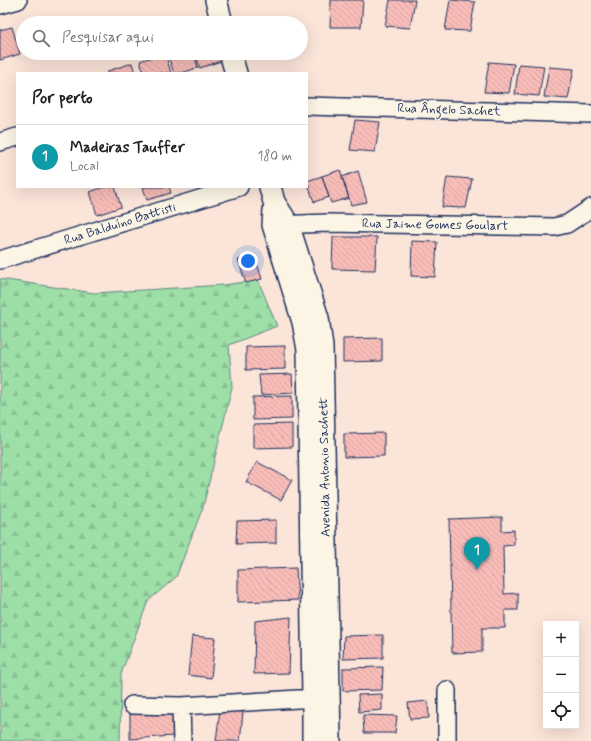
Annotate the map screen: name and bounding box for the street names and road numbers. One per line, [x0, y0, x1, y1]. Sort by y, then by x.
street label: Rua Ângelo Sachet [397, 100, 501, 122]
street label: Rua Balduíno Battisti [62, 199, 178, 249]
street label: Rua Jaime Gomes Goulart [362, 215, 508, 235]
street label: Avenida Antonio Sachett [315, 396, 335, 537]

